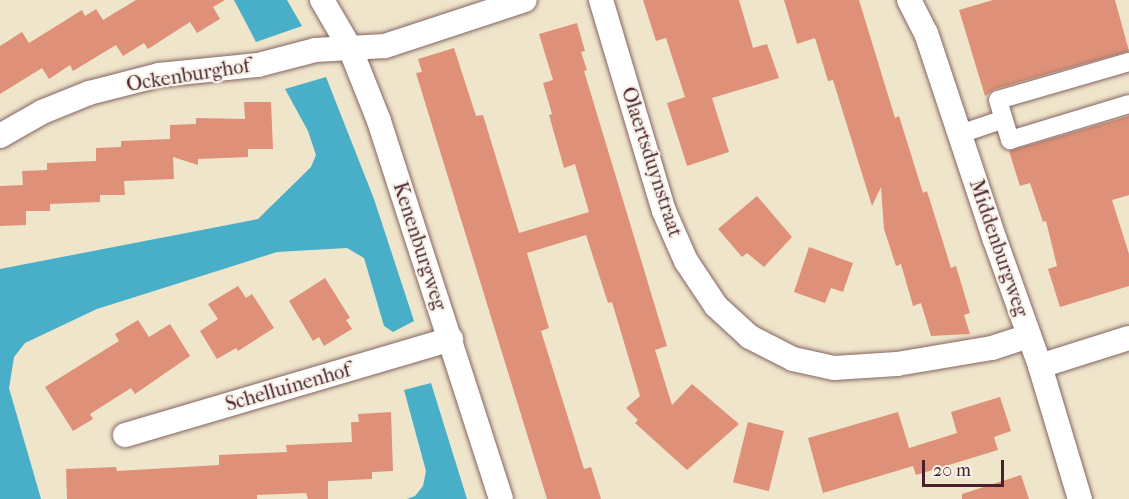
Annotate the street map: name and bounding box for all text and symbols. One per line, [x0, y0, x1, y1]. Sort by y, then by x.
street label: Ockenburghof [125, 53, 251, 97]
street label: Olaertsduynstraat [616, 84, 688, 240]
street label: Middenburgweg [964, 176, 1034, 320]
street label: Kenenburgweg [388, 179, 452, 313]
street label: Schelluinenhof [223, 358, 353, 416]
scale bar [925, 448, 1008, 486]
text: 20 m [933, 460, 971, 481]

